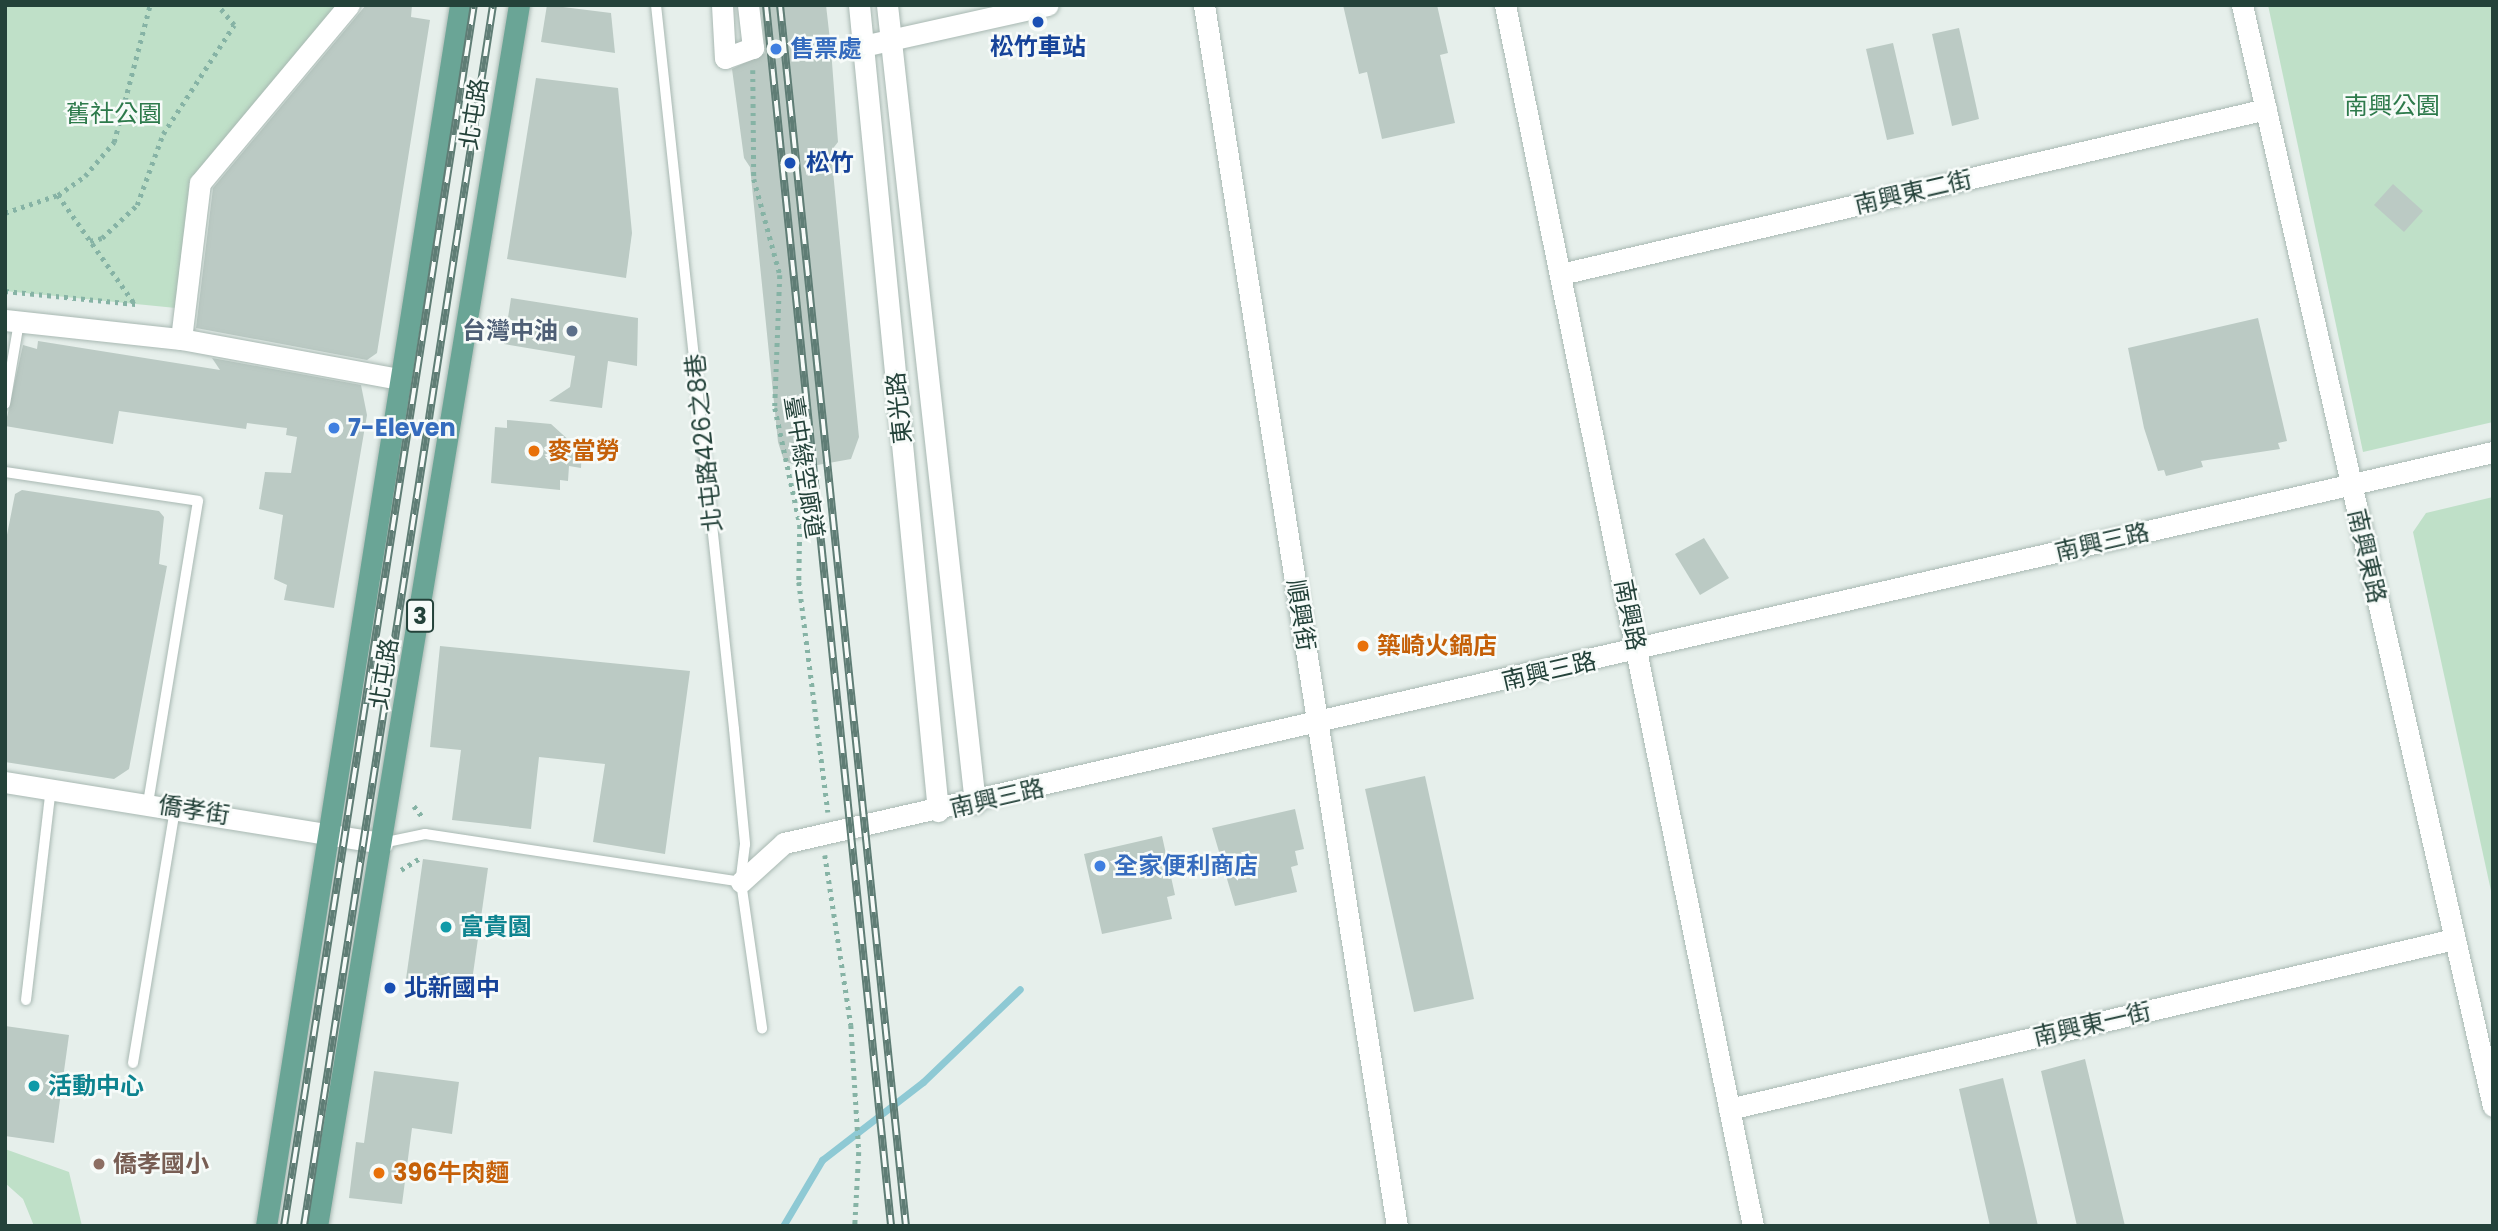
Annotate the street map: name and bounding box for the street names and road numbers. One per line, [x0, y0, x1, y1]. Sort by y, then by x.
street label: 北屯路 [454, 76, 494, 152]
street label: 南興東二街 [1851, 164, 1975, 220]
street label: 北屯路426之8巷 [680, 352, 728, 534]
street label: 東光路 [881, 371, 917, 445]
street label: 臺中綠空廊道 [779, 394, 829, 540]
street label: 南興東路 [2342, 506, 2392, 606]
street label: 南興三路 [2052, 517, 2152, 567]
street label: 順興街 [1281, 577, 1321, 653]
street label: 南興路 [1609, 577, 1651, 653]
road number: 3 [406, 596, 434, 636]
street label: 北屯路 [364, 636, 404, 712]
street label: 南興三路 [1499, 646, 1599, 696]
street label: 南興三路 [947, 773, 1047, 823]
street label: 僑孝街 [156, 790, 232, 830]
street label: 南興東一街 [2030, 996, 2154, 1052]

